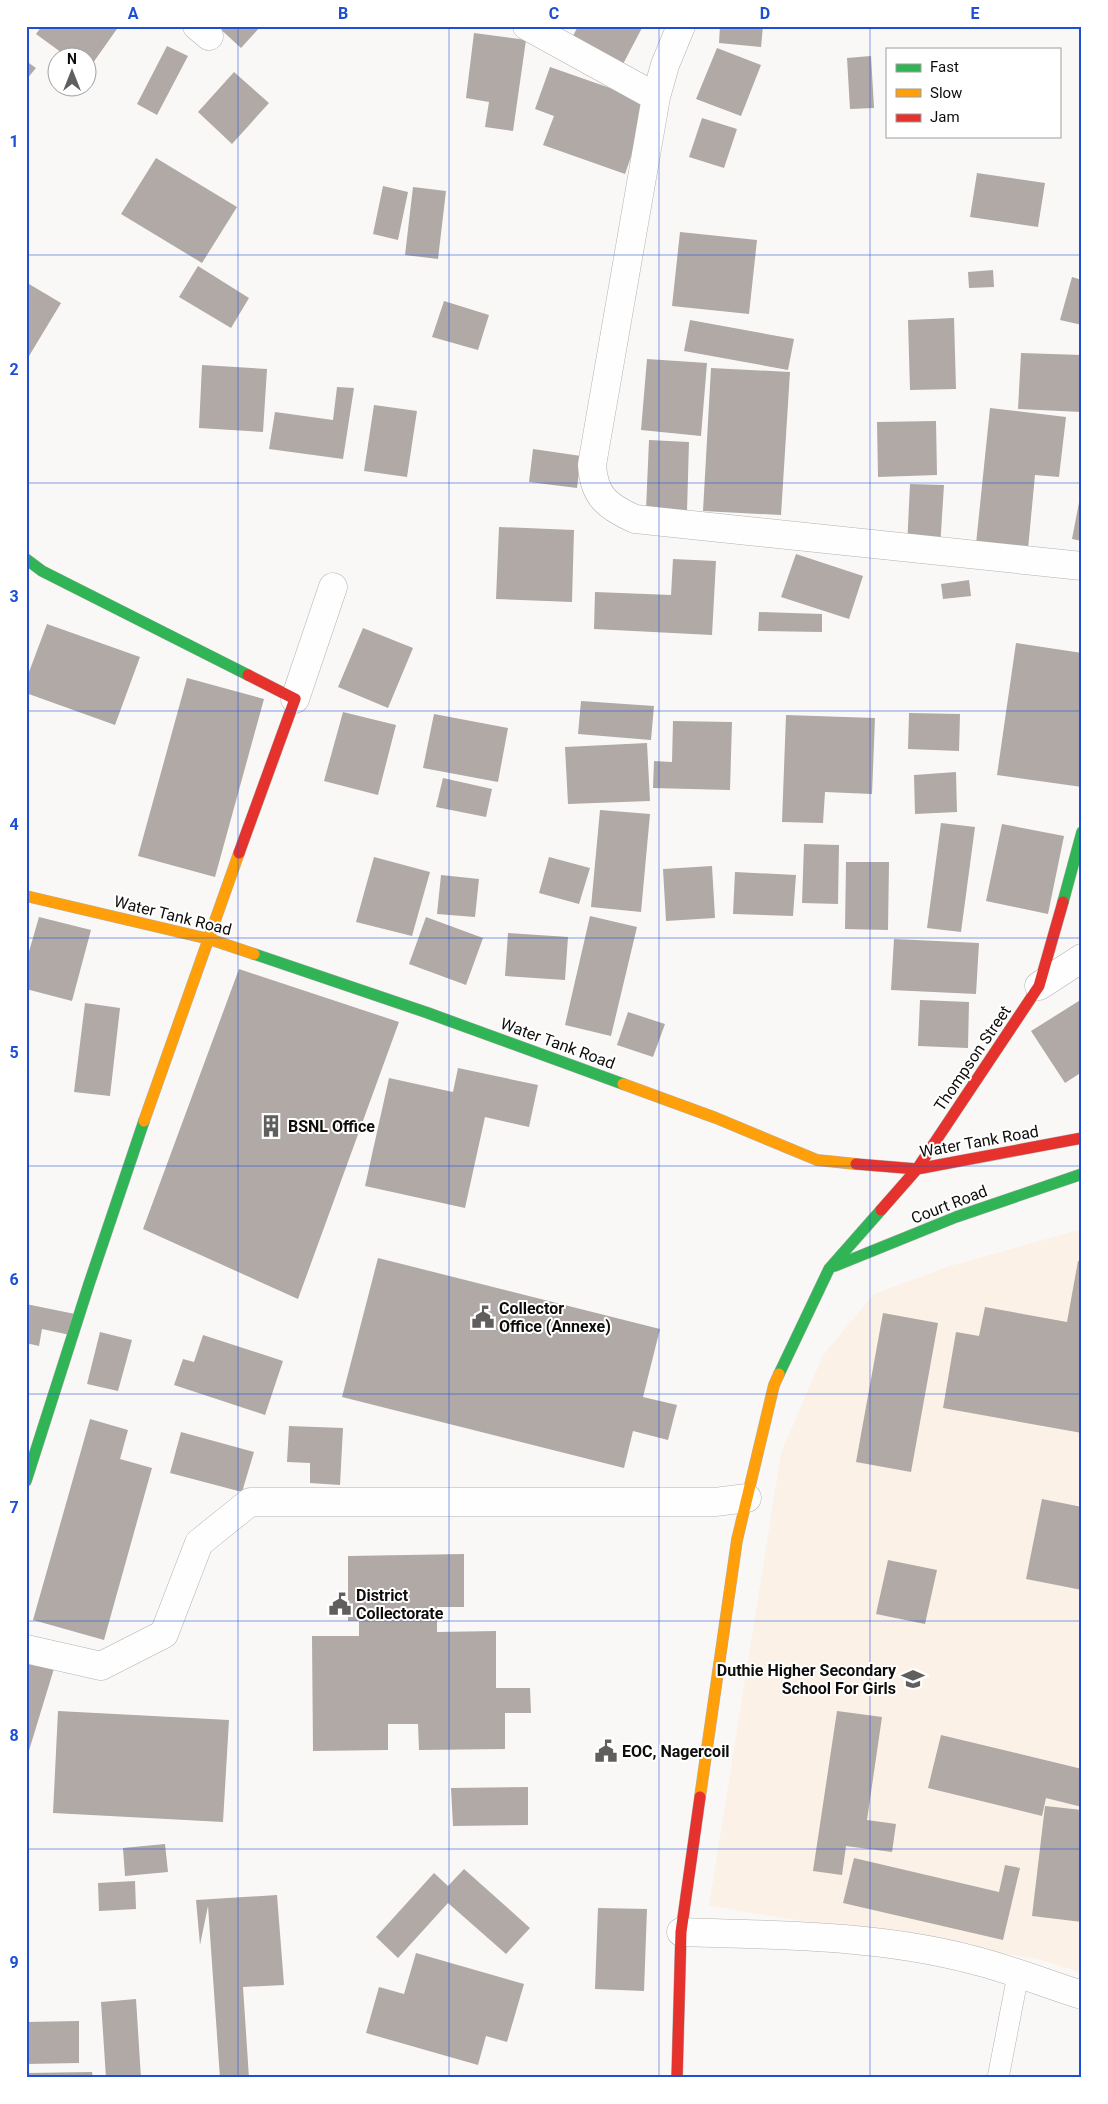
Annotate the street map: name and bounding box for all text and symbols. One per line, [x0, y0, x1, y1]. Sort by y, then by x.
text: A [128, 4, 139, 23]
text: B [338, 4, 348, 23]
text: C [549, 4, 559, 23]
text: D [760, 4, 770, 23]
text: E [971, 4, 980, 23]
north arrow [48, 48, 98, 98]
legend [886, 48, 1060, 138]
text: N [67, 51, 77, 67]
text: Fast [930, 58, 959, 76]
text: Slow [930, 84, 962, 102]
text: Jam [930, 108, 960, 126]
text: 1 [9, 132, 19, 151]
text: 2 [9, 360, 19, 379]
text: 3 [9, 587, 19, 606]
text: 4 [9, 815, 19, 834]
street label: Water Tank Road [112, 892, 234, 939]
street label: Thompson Street [930, 1002, 1015, 1115]
street label: Water Tank Road [498, 1014, 618, 1073]
text: 5 [9, 1043, 19, 1062]
building icon: BSNL Office [258, 1113, 284, 1139]
place label: BSNL Office [288, 1117, 375, 1136]
street label: Water Tank Road [918, 1122, 1040, 1161]
street label: Court Road [908, 1181, 990, 1228]
text: 6 [9, 1270, 19, 1289]
place label: Collector Office (Annexe) [499, 1299, 611, 1336]
public building icon: Collector Office (Annexe) [470, 1304, 496, 1330]
text: 7 [9, 1498, 19, 1517]
place label: District Collectorate [356, 1586, 444, 1623]
public building icon: District Collectorate [327, 1591, 353, 1617]
place label: Duthie Higher Secondary School For Girls [717, 1661, 897, 1698]
school or university icon: Duthie Higher Secondary School For Girls [900, 1666, 926, 1692]
text: 8 [9, 1726, 19, 1745]
public building icon: EOC, Nagercoil [593, 1738, 619, 1764]
place label: EOC, Nagercoil [622, 1742, 730, 1761]
text: 9 [9, 1953, 19, 1972]

